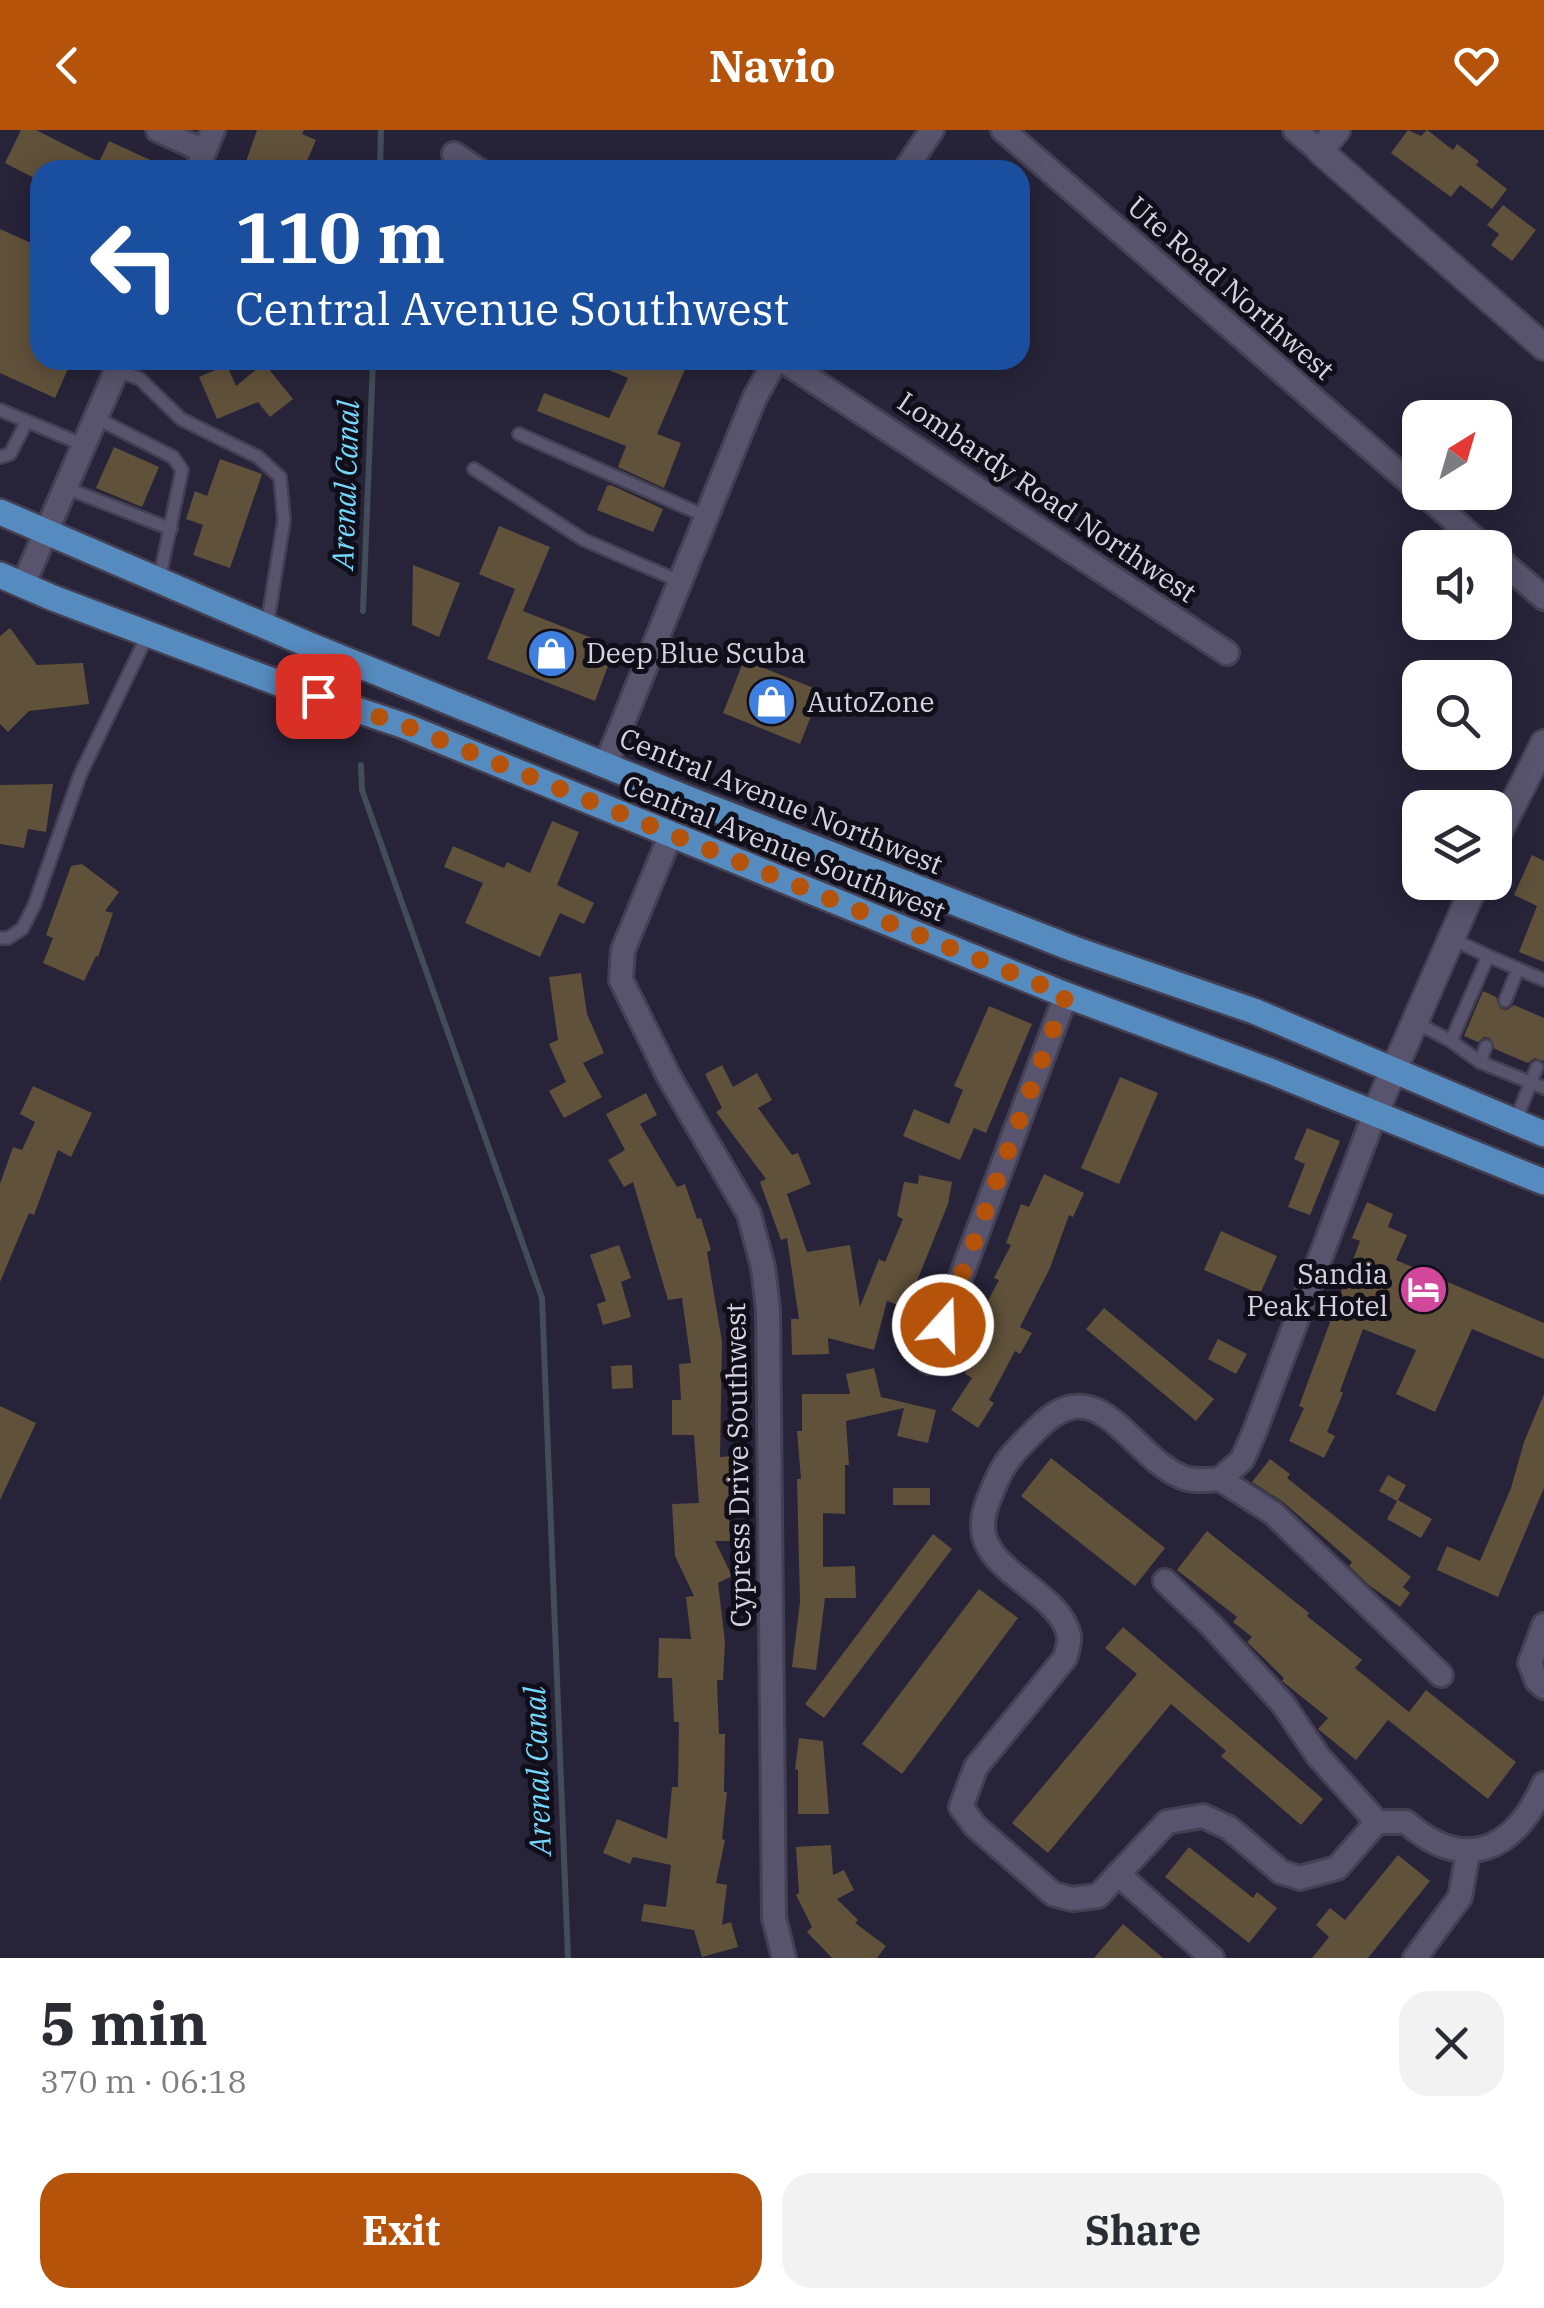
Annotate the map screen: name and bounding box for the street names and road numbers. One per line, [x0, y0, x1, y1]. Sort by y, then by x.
street label: Ute Road Northwest [1120, 188, 1343, 388]
street label: Lombardy Road Northwest [891, 383, 1204, 611]
street label: Central Avenue Northwest [614, 719, 948, 882]
street label: Central Avenue Southwest [617, 766, 951, 929]
street label: Cypress Drive Southwest [716, 1302, 759, 1628]

